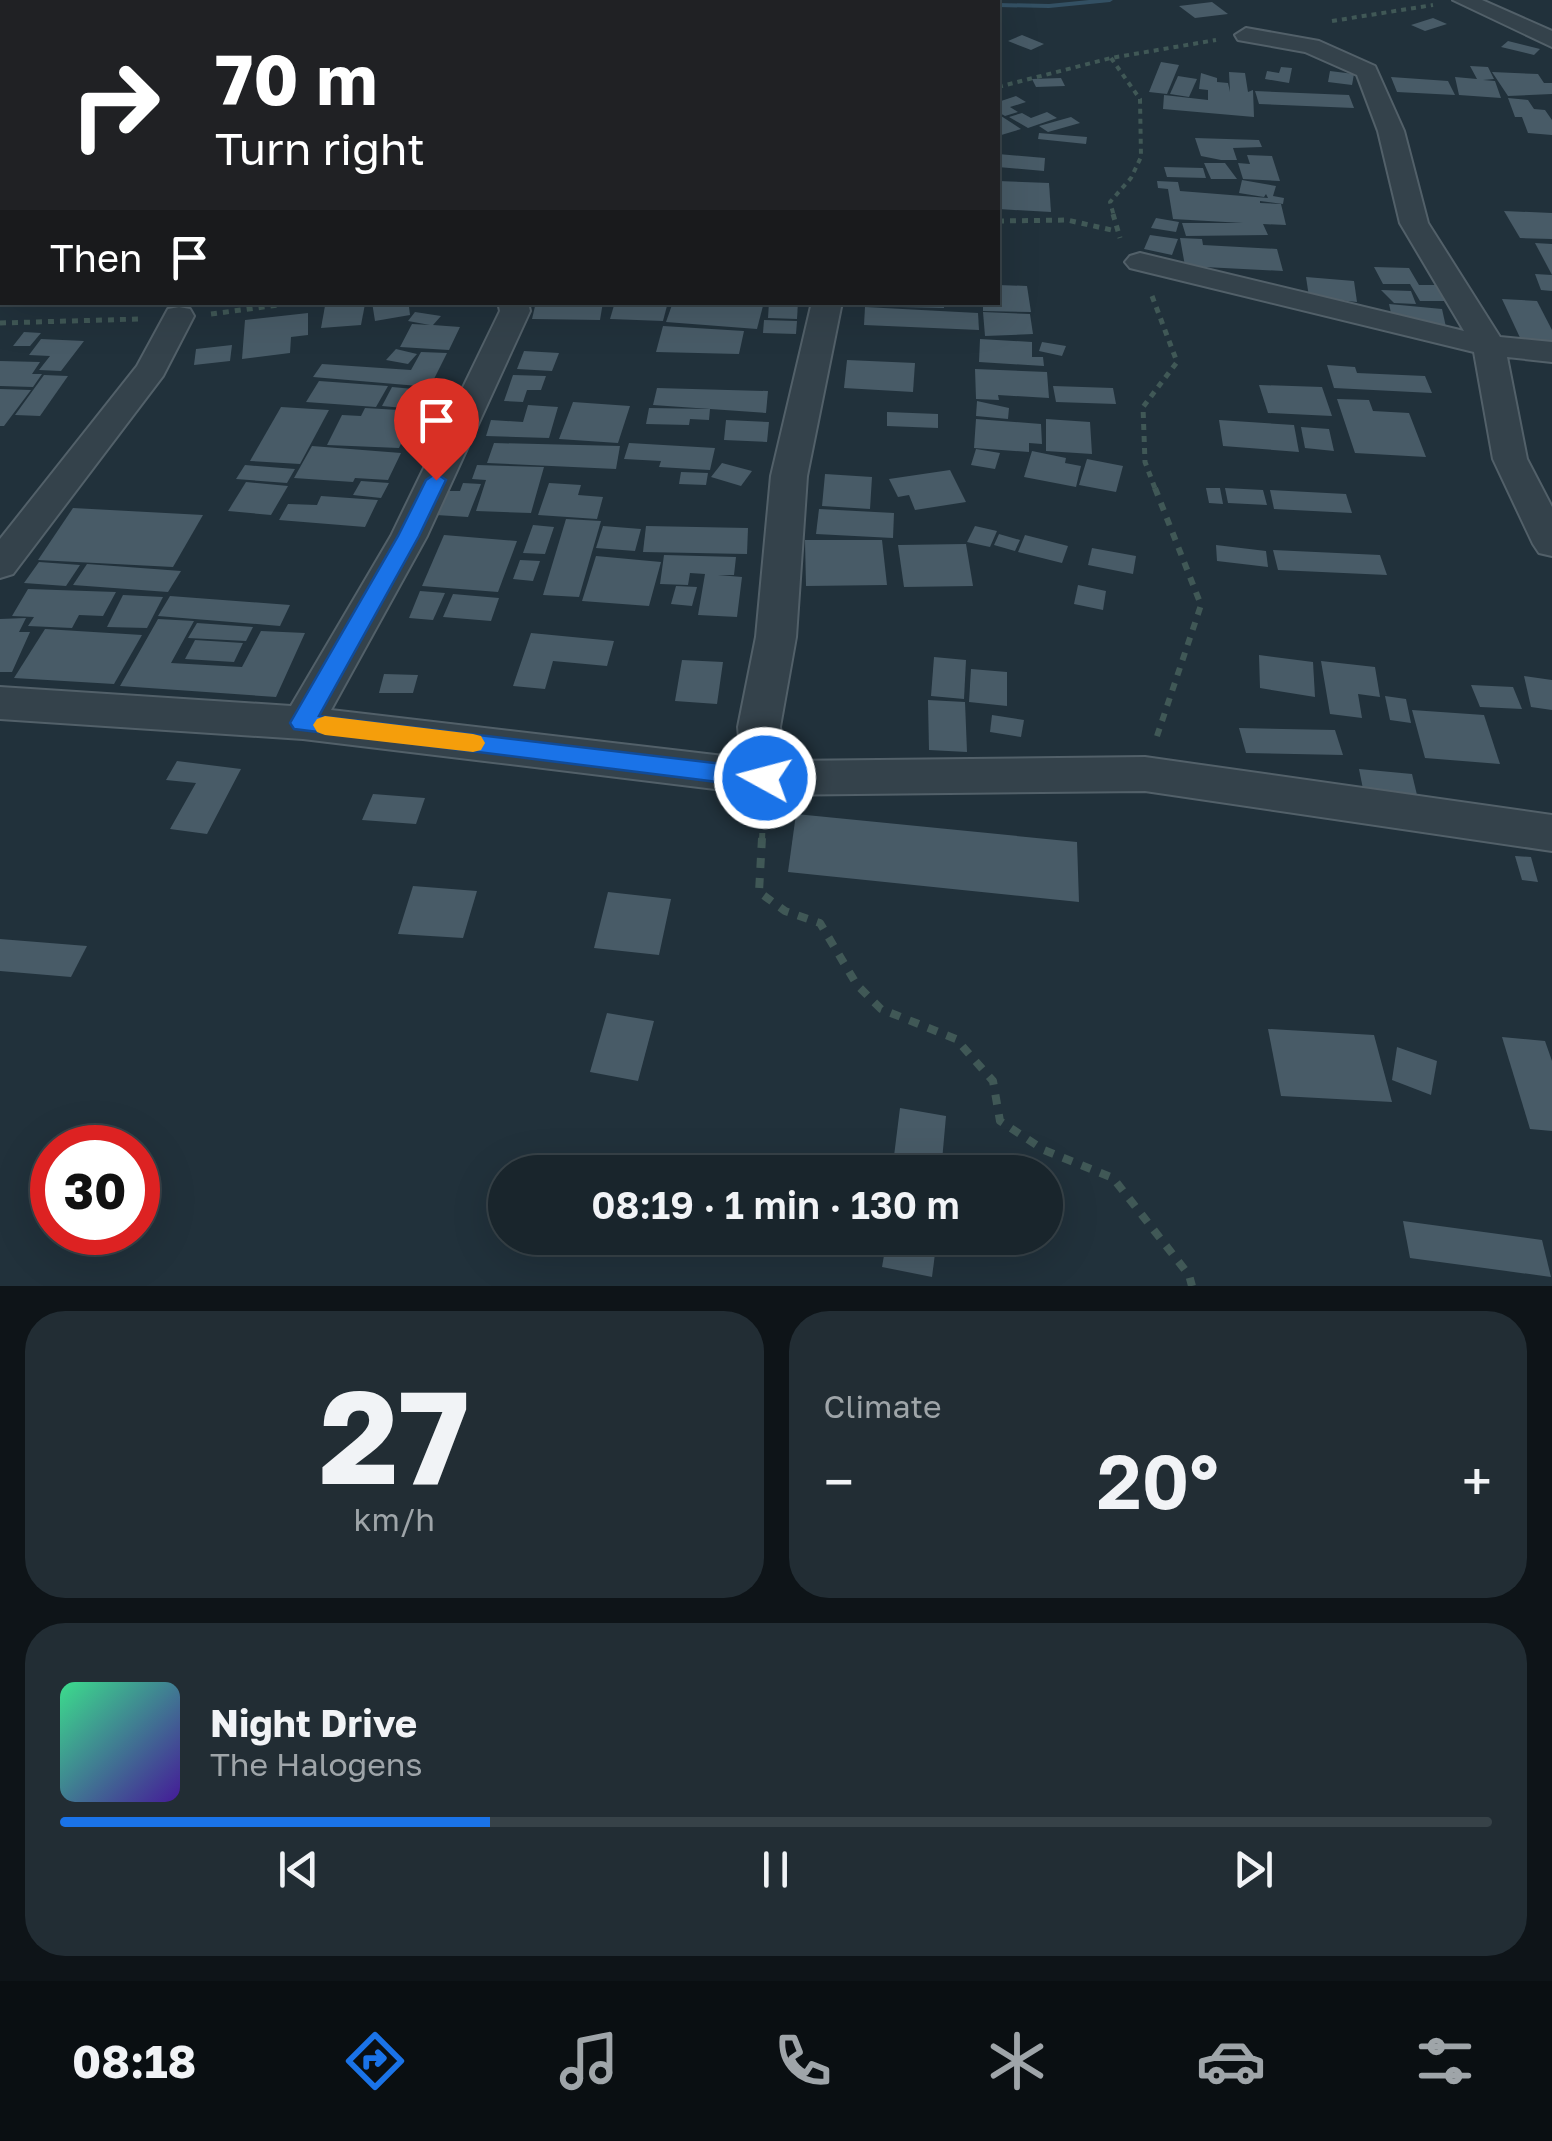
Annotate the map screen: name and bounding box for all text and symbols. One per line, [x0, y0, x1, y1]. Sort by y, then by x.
text: 70 m [215, 36, 377, 120]
icon: right [50, 40, 180, 170]
text: Turn right [215, 121, 425, 175]
icon: arrive [162, 230, 217, 285]
text: Then [50, 235, 142, 280]
pin [394, 378, 479, 481]
icon: arrive [409, 393, 464, 448]
position arrow [713, 726, 817, 830]
speed limit sign: 30 [30, 1125, 160, 1255]
text: 08:19 · 1 min · 130 m [591, 1182, 960, 1227]
text: 27 [319, 1357, 469, 1513]
text: Climate [824, 1387, 942, 1425]
text: 20° [1097, 1435, 1219, 1526]
text: − [824, 1448, 854, 1514]
text: + [1462, 1448, 1492, 1514]
text: km/h [354, 1500, 435, 1538]
text: Night Drive [210, 1700, 417, 1745]
text: The Halogens [210, 1745, 422, 1783]
icon: previous [271, 1842, 326, 1897]
icon: pause [748, 1842, 803, 1897]
icon: next [1226, 1842, 1281, 1897]
icon: directions [340, 2026, 410, 2096]
icon: music [554, 2026, 624, 2096]
icon: phone [768, 2026, 838, 2096]
icon: climate [982, 2026, 1052, 2096]
icon: car [1196, 2026, 1266, 2096]
icon: filters [1410, 2026, 1480, 2096]
text: 08:18 [72, 2034, 196, 2088]

